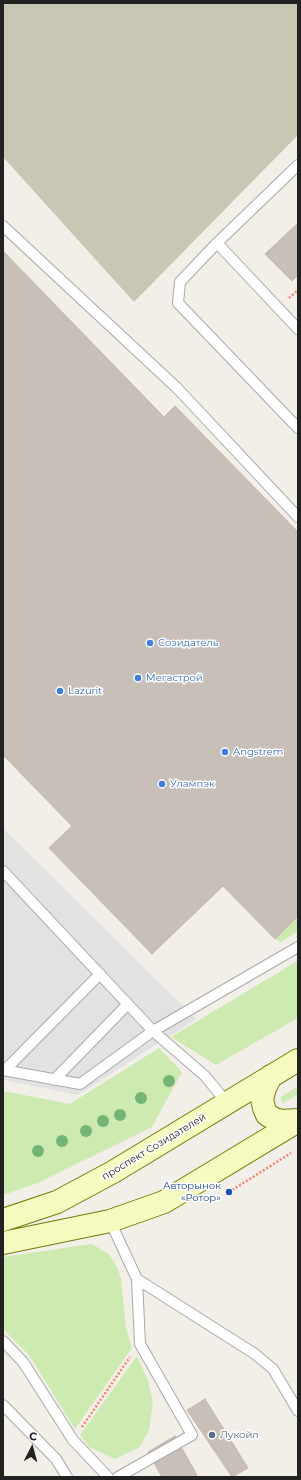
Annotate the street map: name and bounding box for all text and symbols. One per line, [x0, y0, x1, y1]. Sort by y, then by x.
place label: Созидатель [158, 637, 218, 649]
marker: Созидатель [145, 638, 155, 648]
place label: Мегастрой [146, 672, 203, 684]
marker: Мегастрой [133, 673, 143, 683]
place label: Lazurit [68, 685, 102, 697]
marker: Lazurit [55, 686, 65, 696]
place label: Angstrem [233, 746, 283, 758]
marker: Angstrem [220, 747, 230, 757]
place label: Улампэк [170, 778, 215, 790]
marker: Улампэк [157, 779, 167, 789]
street label: проспект Созидателей [100, 1111, 208, 1183]
place label: Авторынок «Ротор» [163, 1180, 221, 1204]
marker: Авторынок «Ротор» [224, 1187, 234, 1197]
north arrow [12, 1428, 52, 1468]
text: С [29, 1429, 38, 1443]
place label: Лукойл [220, 1429, 259, 1441]
marker: Лукойл [207, 1430, 217, 1440]

